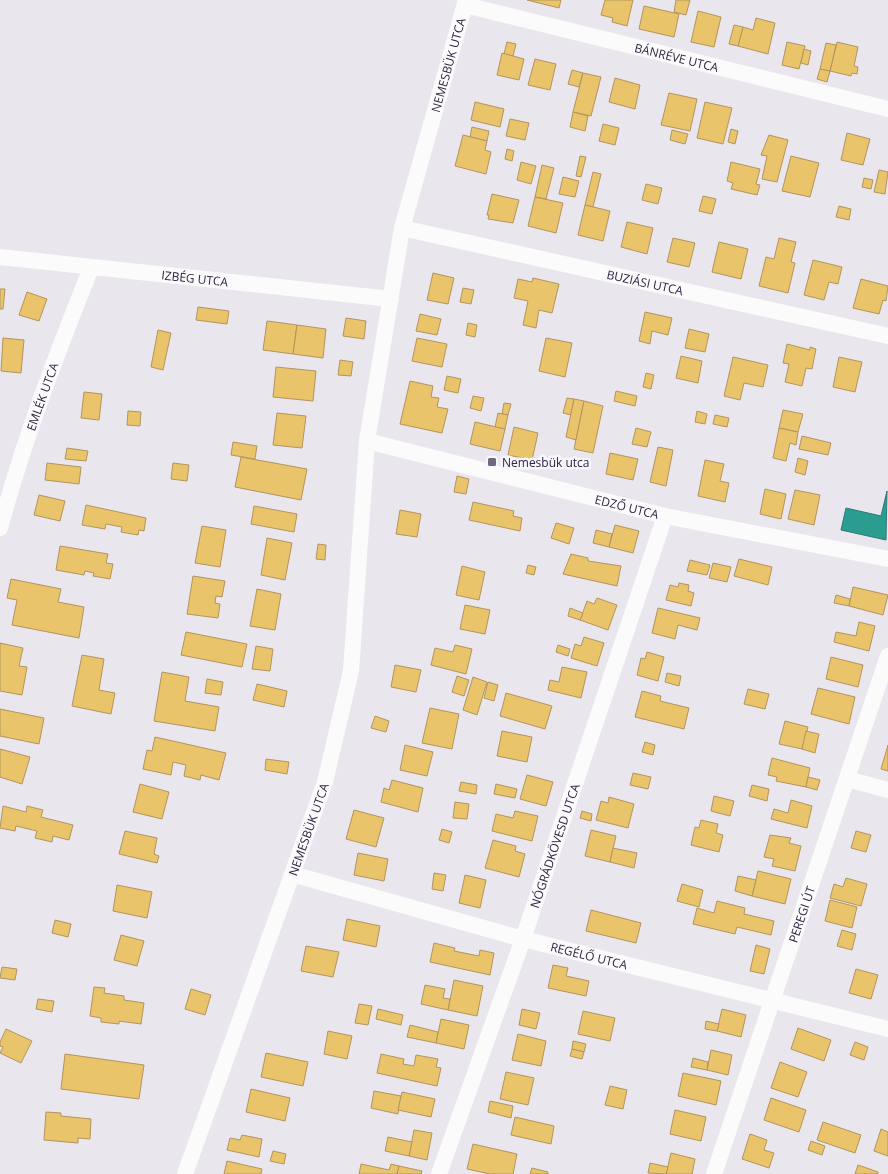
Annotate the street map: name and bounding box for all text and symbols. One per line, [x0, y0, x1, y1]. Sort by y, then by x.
street label: NEMESBÜK UTCA [426, 15, 469, 114]
street label: BÁNRÉVE UTCA [633, 39, 721, 76]
street label: BUZIÁSI UTCA [605, 265, 685, 299]
street label: IZBÉG UTCA [161, 266, 230, 290]
street label: EMLÉK UTCA [22, 360, 62, 433]
place label: Nemesbük utca [502, 454, 590, 471]
marker: Nemesbük utca [486, 456, 498, 468]
street label: EDZŐ UTCA [593, 490, 661, 523]
street label: NEMESBÜK UTCA [284, 780, 333, 878]
street label: NÓGRÁDKÖVESD UTCA [526, 781, 583, 910]
street label: PEREGI ÚT [784, 883, 819, 945]
street label: REGÉLŐ UTCA [549, 938, 630, 973]

